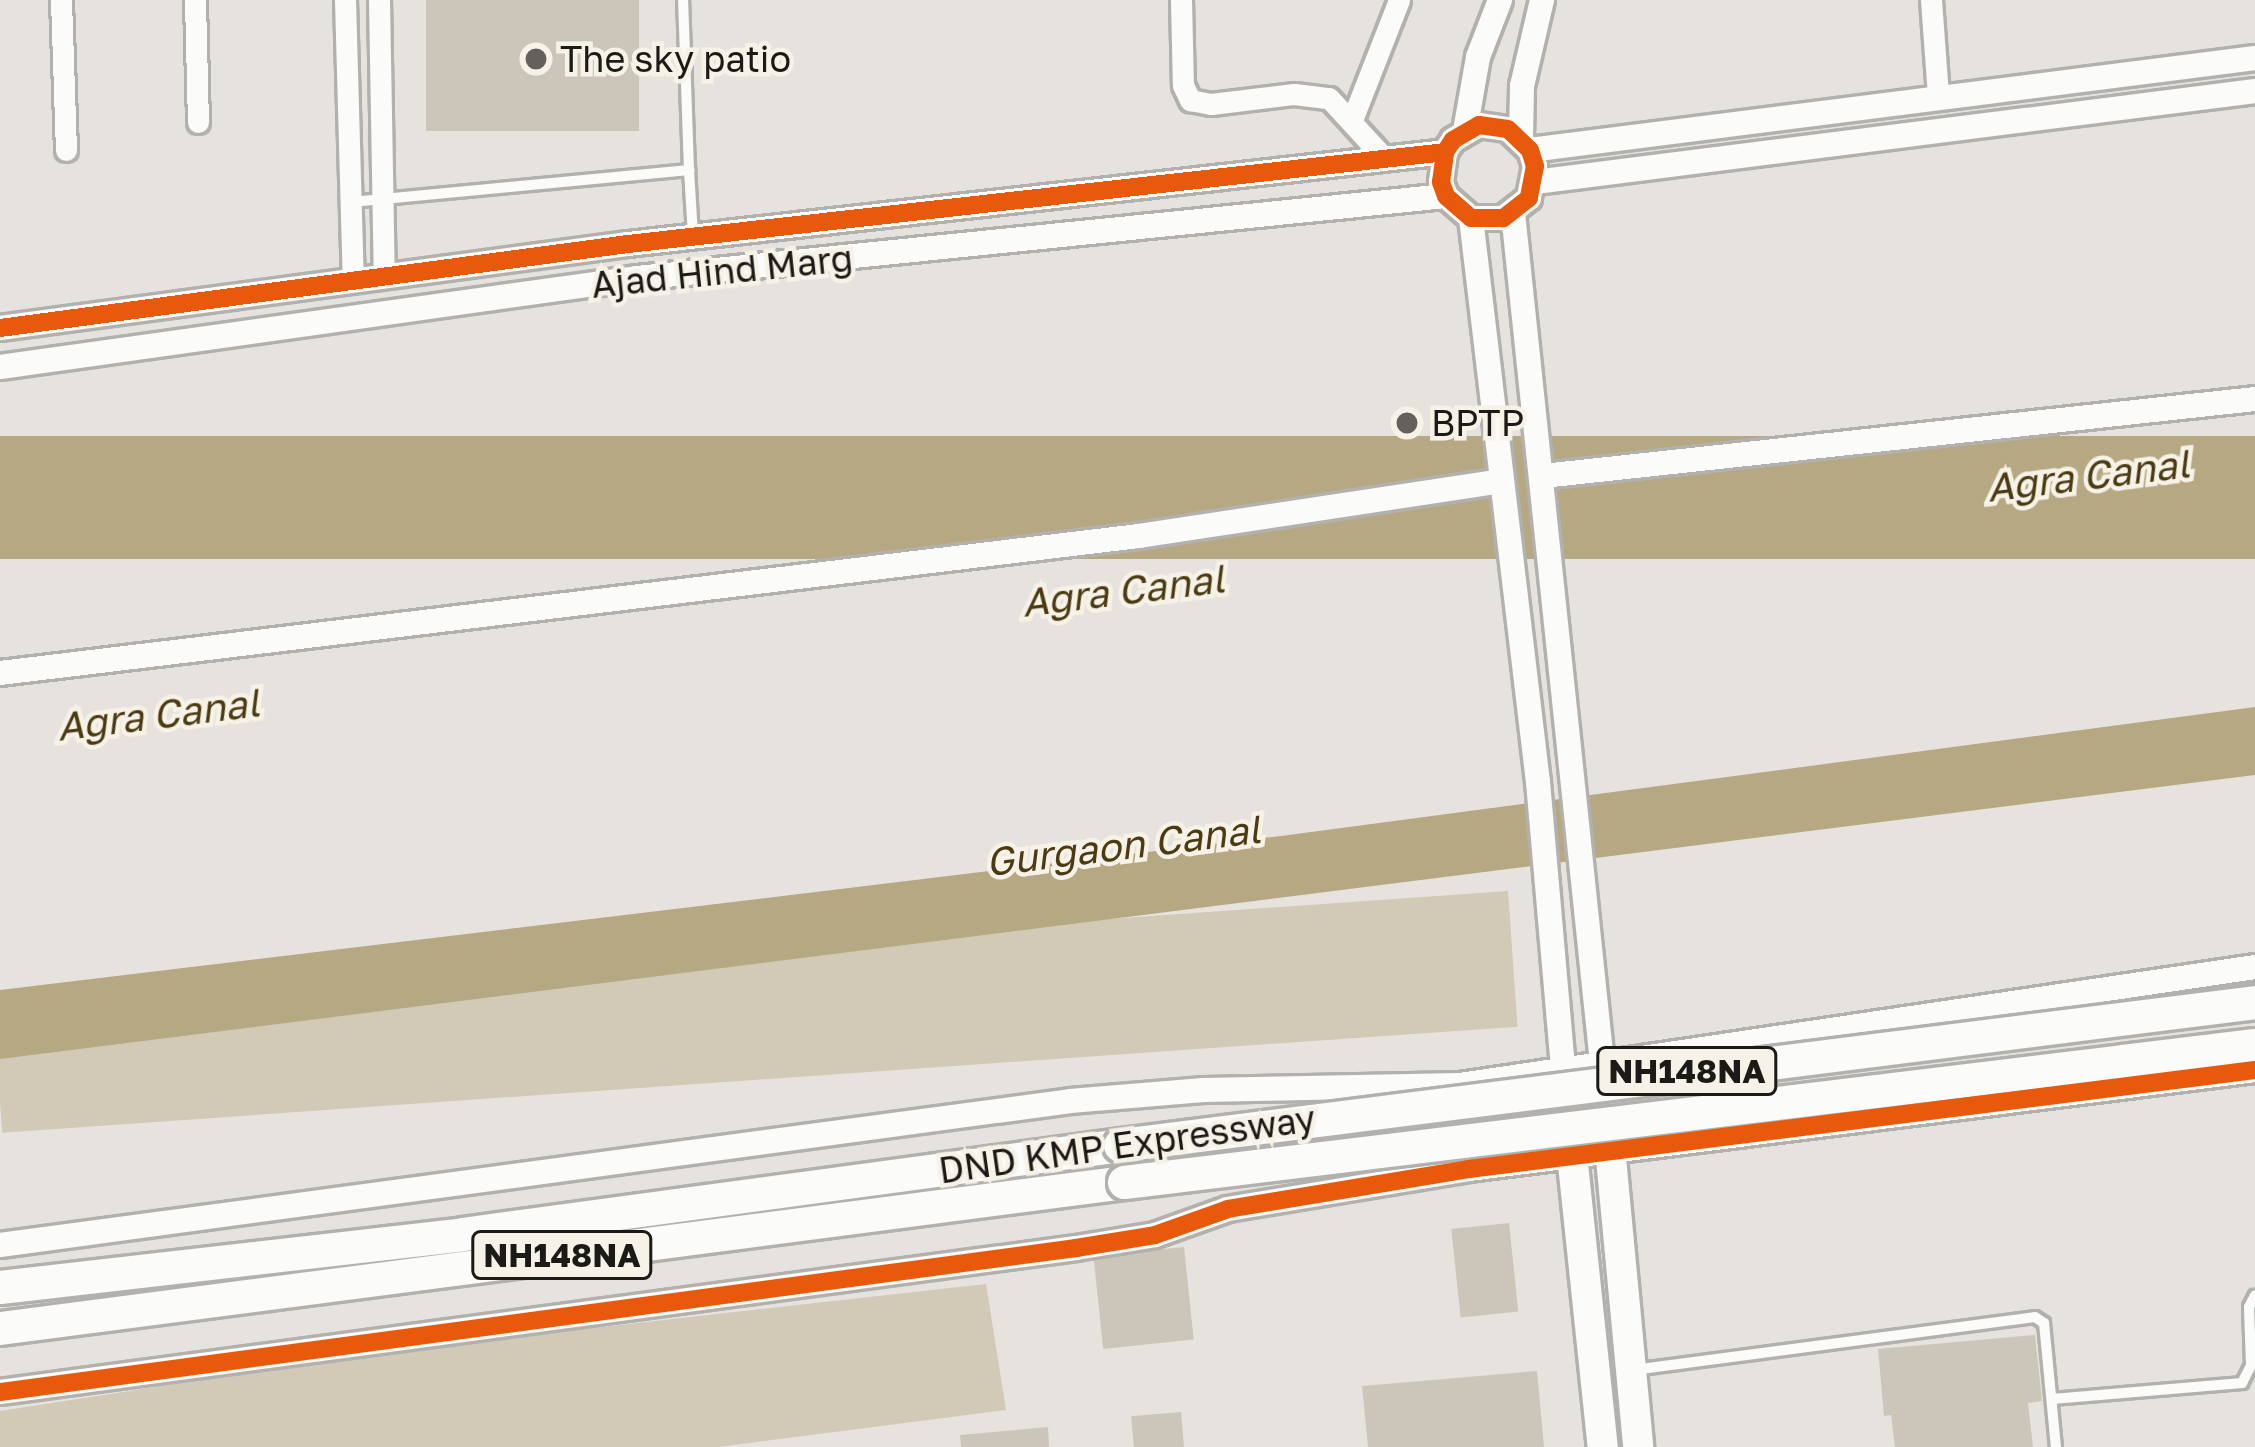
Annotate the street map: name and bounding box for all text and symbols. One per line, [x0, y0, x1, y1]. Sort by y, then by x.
place label: The sky patio [560, 37, 791, 81]
marker: The sky patio [523, 46, 549, 72]
street label: Ajad Hind Marg [589, 236, 855, 306]
place label: BPTP [1431, 401, 1524, 445]
marker: BPTP [1394, 410, 1420, 436]
water label: Agra Canal [1984, 440, 2192, 512]
water label: Agra Canal [1019, 555, 1227, 627]
water label: Agra Canal [54, 679, 262, 751]
water label: Gurgaon Canal [983, 806, 1263, 886]
road number: NH148NA [1594, 1044, 1780, 1098]
street label: DND KMP Expressway [936, 1096, 1318, 1192]
road number: NH148NA [469, 1228, 655, 1282]

